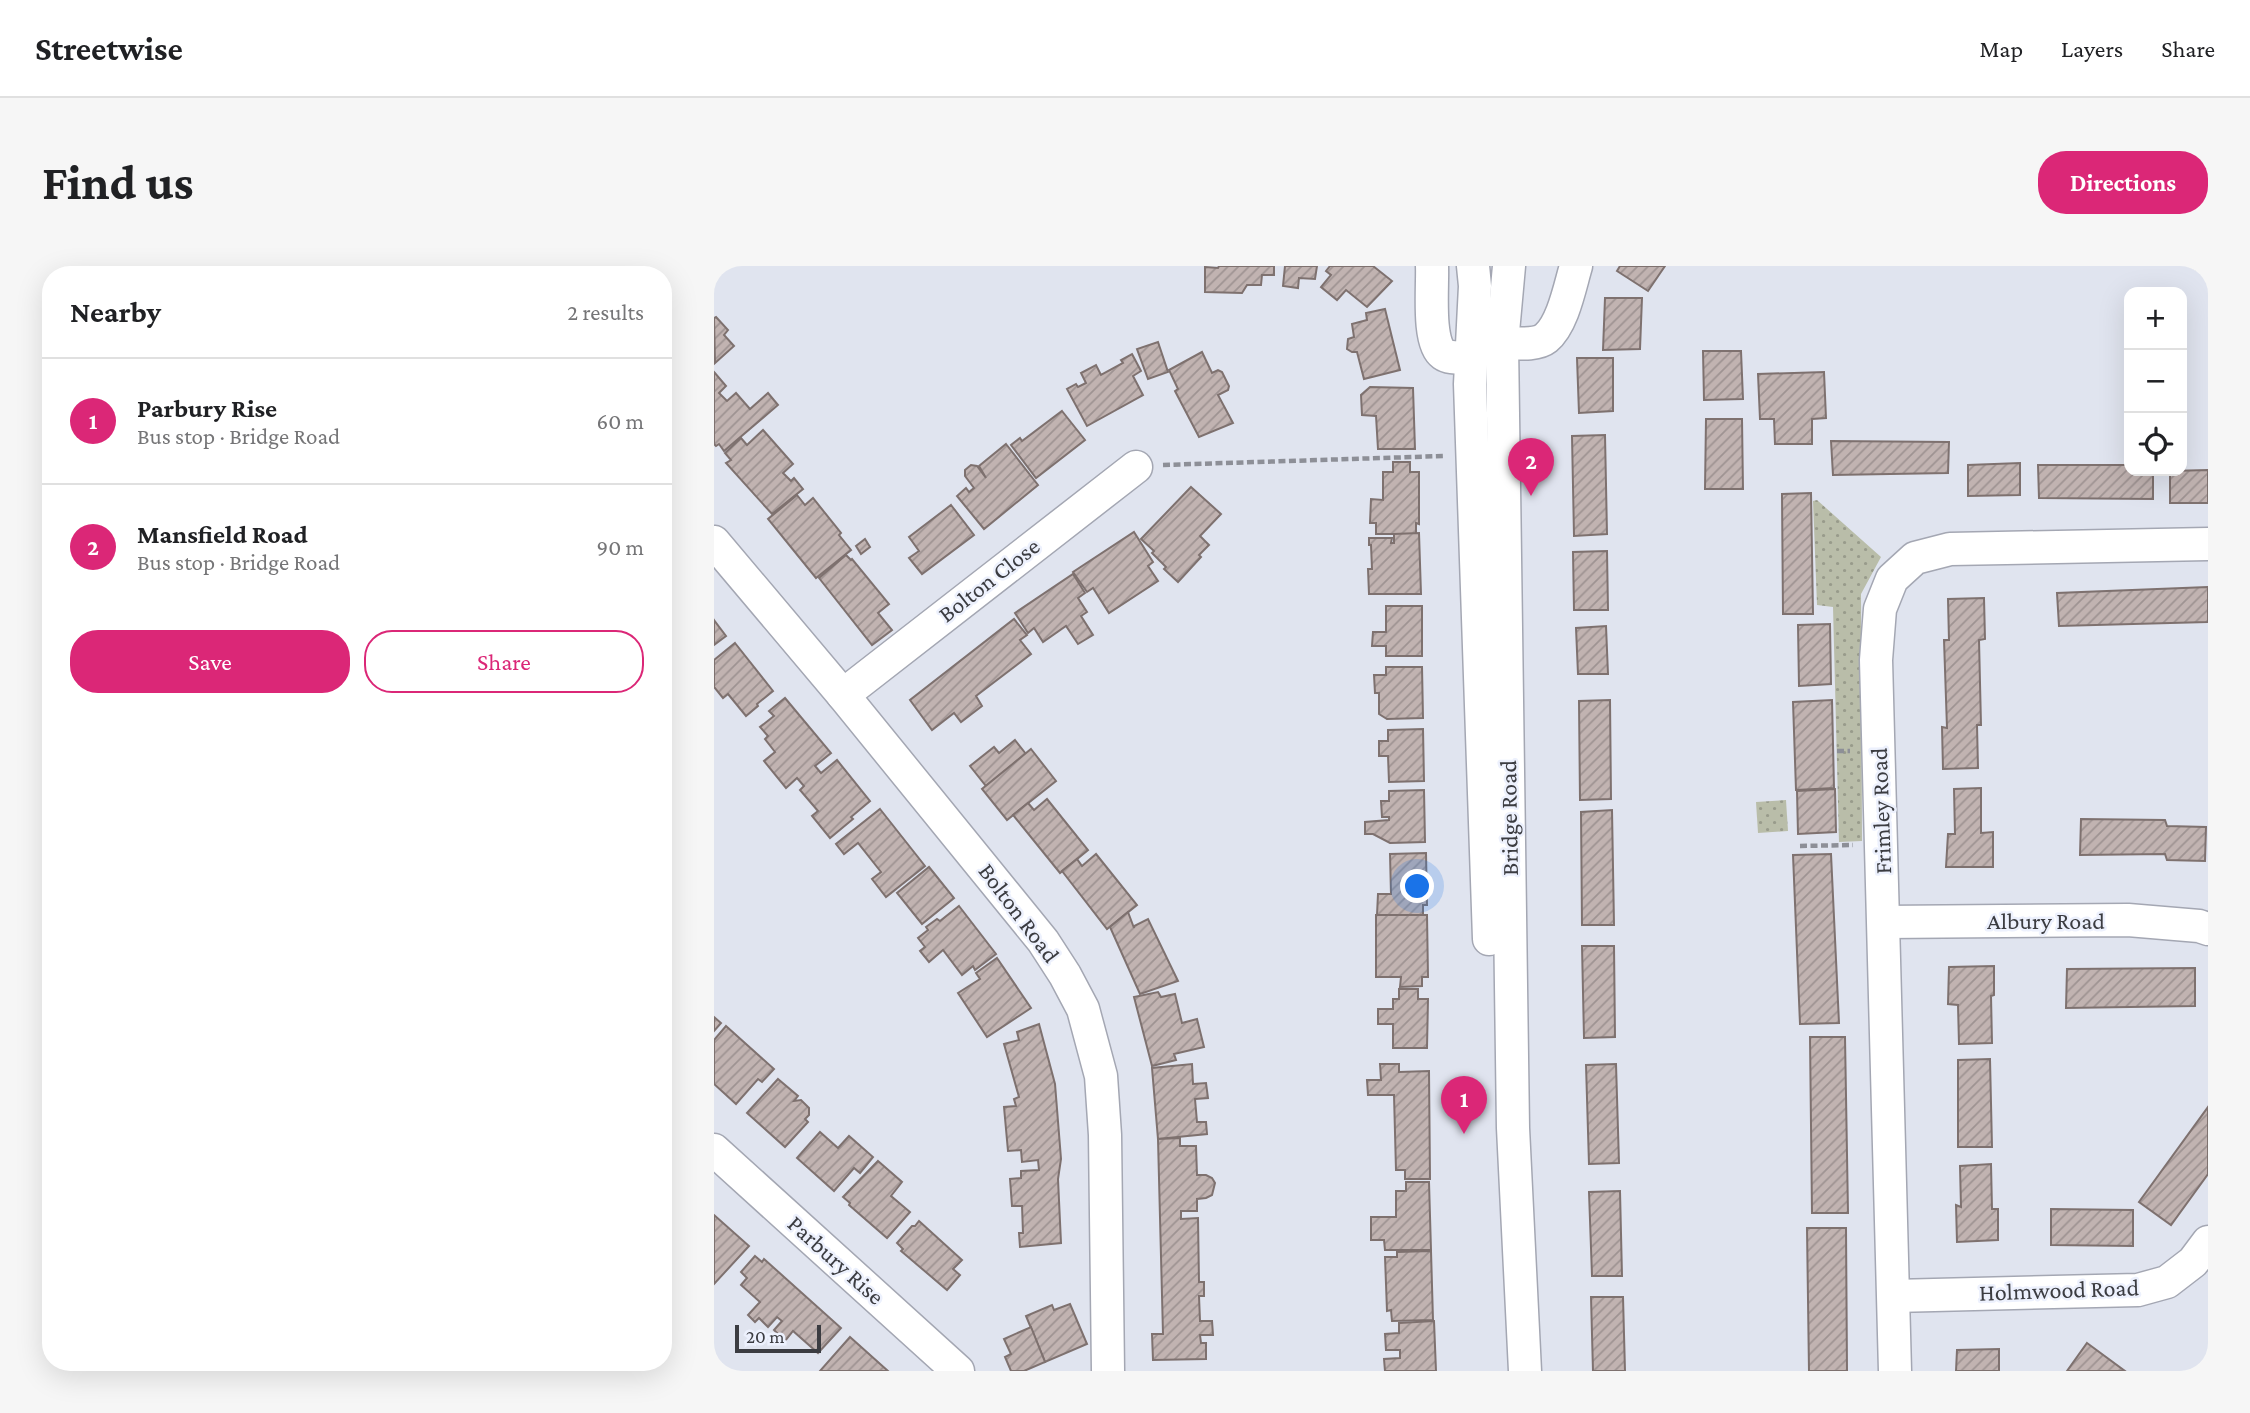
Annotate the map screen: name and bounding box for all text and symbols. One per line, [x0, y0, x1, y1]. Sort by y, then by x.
text: Streetwise [35, 30, 183, 67]
text: Map [1979, 35, 2023, 62]
text: Layers [2061, 35, 2123, 62]
text: Share [2161, 35, 2215, 62]
button: Directions [2038, 151, 2208, 214]
text: Find us [42, 155, 194, 210]
map controls [2124, 287, 2187, 476]
button: + [2124, 287, 2187, 350]
text: Nearby [70, 295, 161, 328]
text: 2 results [567, 299, 644, 325]
button: − [2124, 350, 2187, 413]
text: Parbury Rise [137, 394, 277, 423]
text: 1 [89, 408, 97, 434]
text: 60 m [597, 408, 644, 434]
button: locate [2124, 413, 2187, 476]
text: Bus stop · Bridge Road [137, 423, 340, 449]
pin: 2 [1508, 438, 1554, 496]
text: Mansfield Road [137, 520, 308, 549]
street label: Bolton Close [933, 532, 1045, 627]
text: 2 [87, 534, 99, 560]
text: 90 m [597, 534, 644, 560]
text: Bus stop · Bridge Road [137, 549, 340, 575]
button: Save [70, 630, 350, 693]
button: Share [364, 630, 644, 693]
street label: Frimley Road [1865, 747, 1896, 875]
street label: Bridge Road [1494, 760, 1523, 876]
street label: Bolton Road [973, 858, 1066, 968]
your location [1400, 869, 1434, 903]
street label: Albury Road [1987, 907, 2105, 934]
pin: 1 [1441, 1076, 1487, 1134]
street label: Parbury Rise [783, 1209, 890, 1310]
street label: Holmwood Road [1978, 1273, 2140, 1306]
scale bar [735, 1322, 821, 1354]
text: 20 m [746, 1326, 785, 1347]

